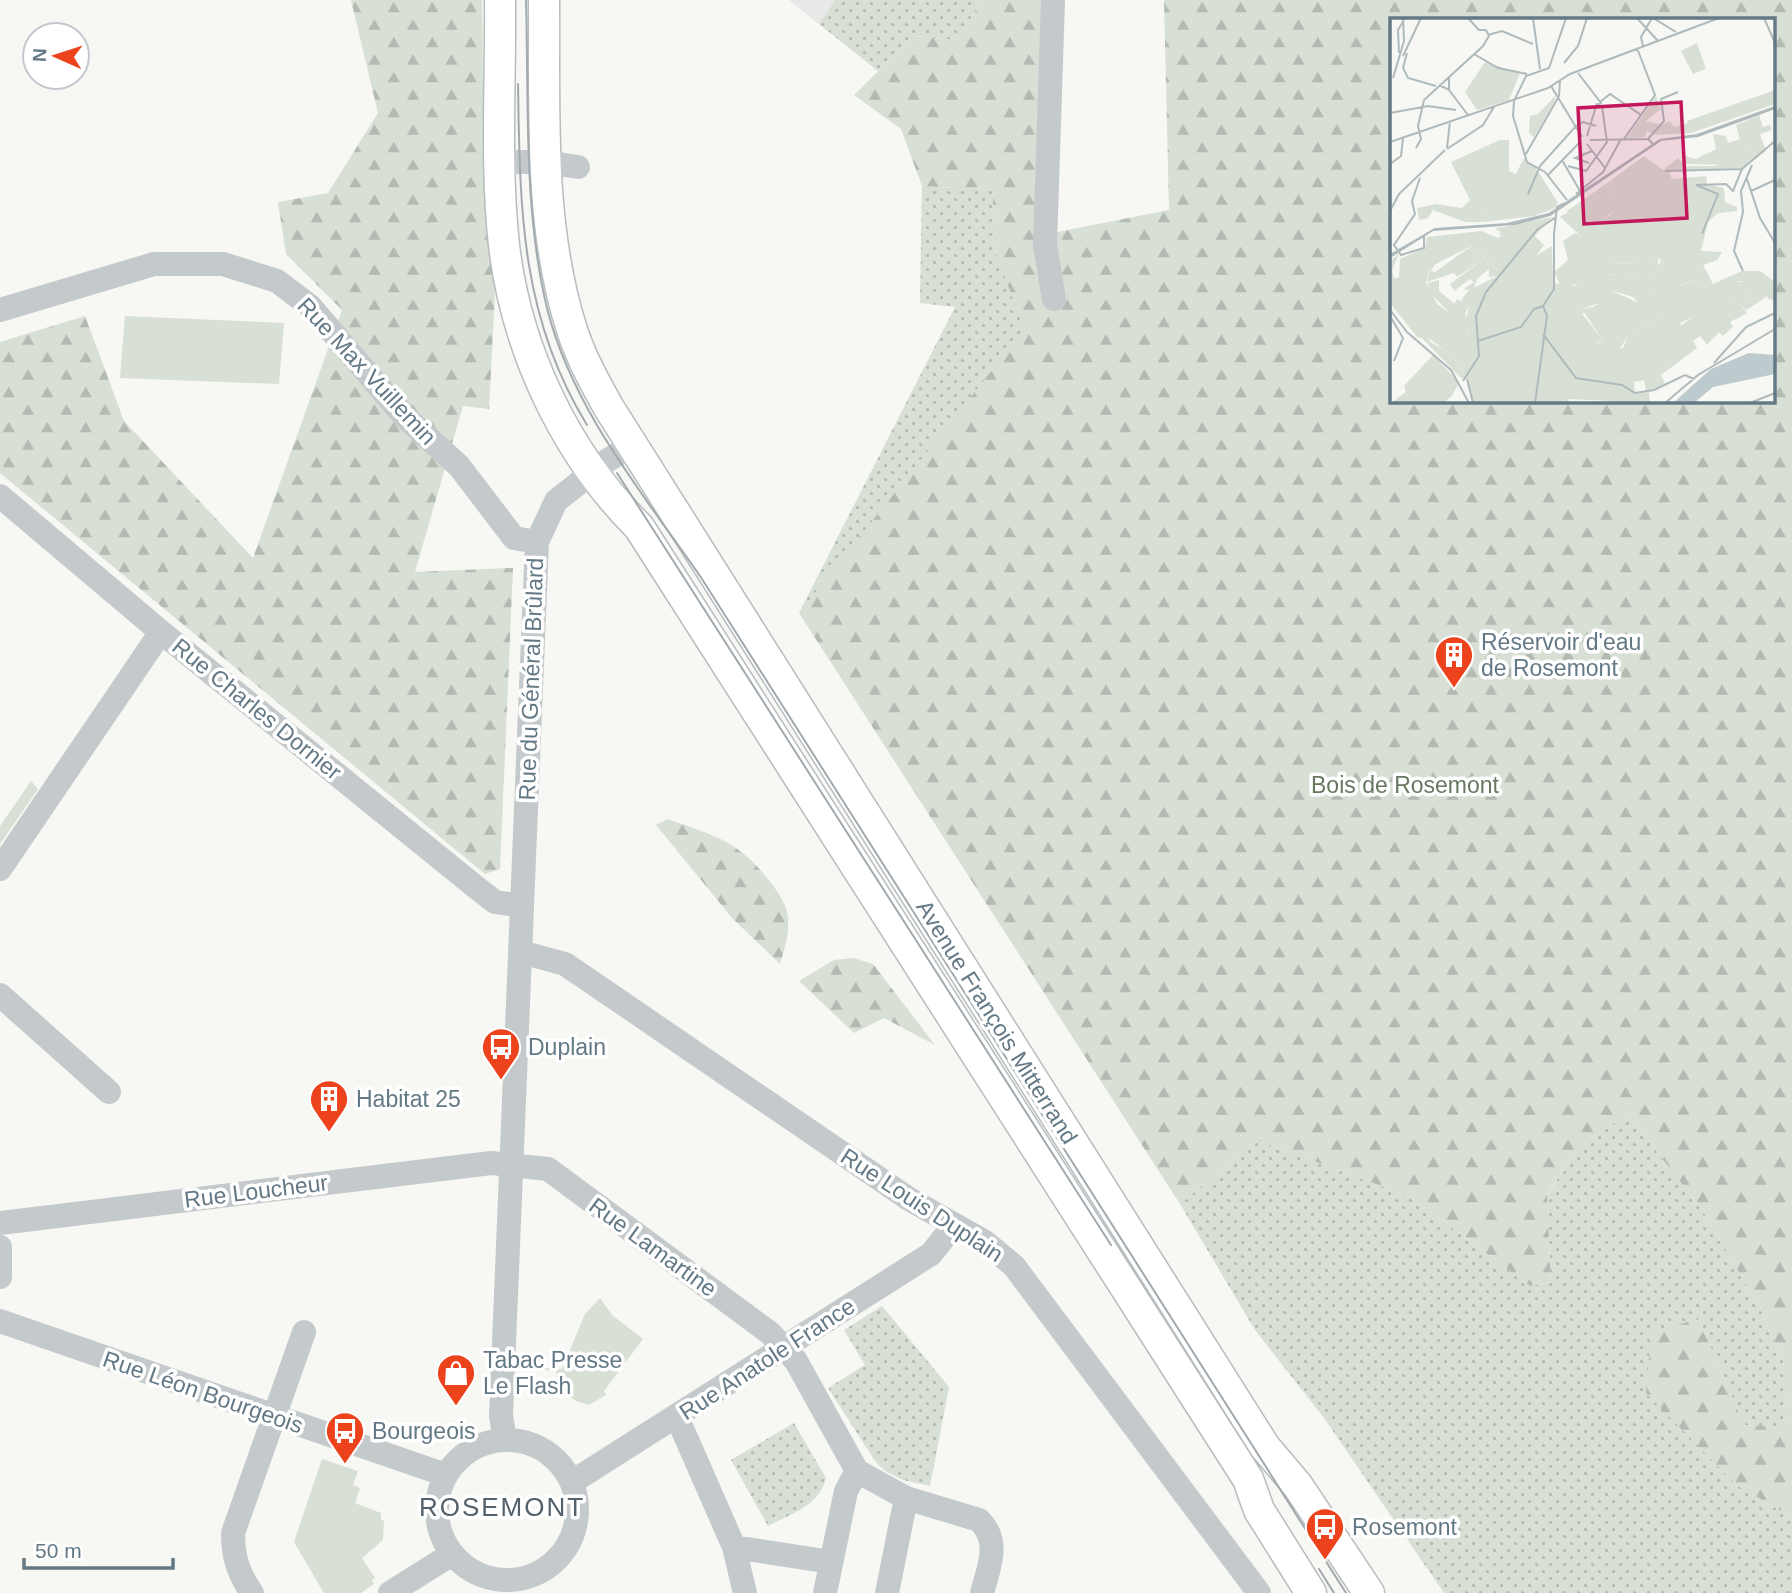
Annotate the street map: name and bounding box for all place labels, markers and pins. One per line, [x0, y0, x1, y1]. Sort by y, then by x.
place label: Réservoir d'eau de Rosemont [1481, 629, 1641, 681]
building icon: Réservoir d'eau de Rosemont [1433, 634, 1475, 689]
bus stop icon: Duplain [480, 1026, 522, 1081]
place label: Duplain [528, 1034, 606, 1060]
building icon: Habitat 25 [308, 1078, 350, 1133]
place label: Habitat 25 [356, 1086, 461, 1112]
place label: Tabac Presse Le Flash [483, 1347, 622, 1399]
shop icon: Tabac Presse Le Flash [435, 1352, 477, 1407]
bus stop icon: Bourgeois [324, 1410, 366, 1465]
place label: Bourgeois [372, 1418, 476, 1444]
bus stop icon: Rosemont [1304, 1506, 1346, 1561]
place label: Rosemont [1352, 1514, 1457, 1540]

